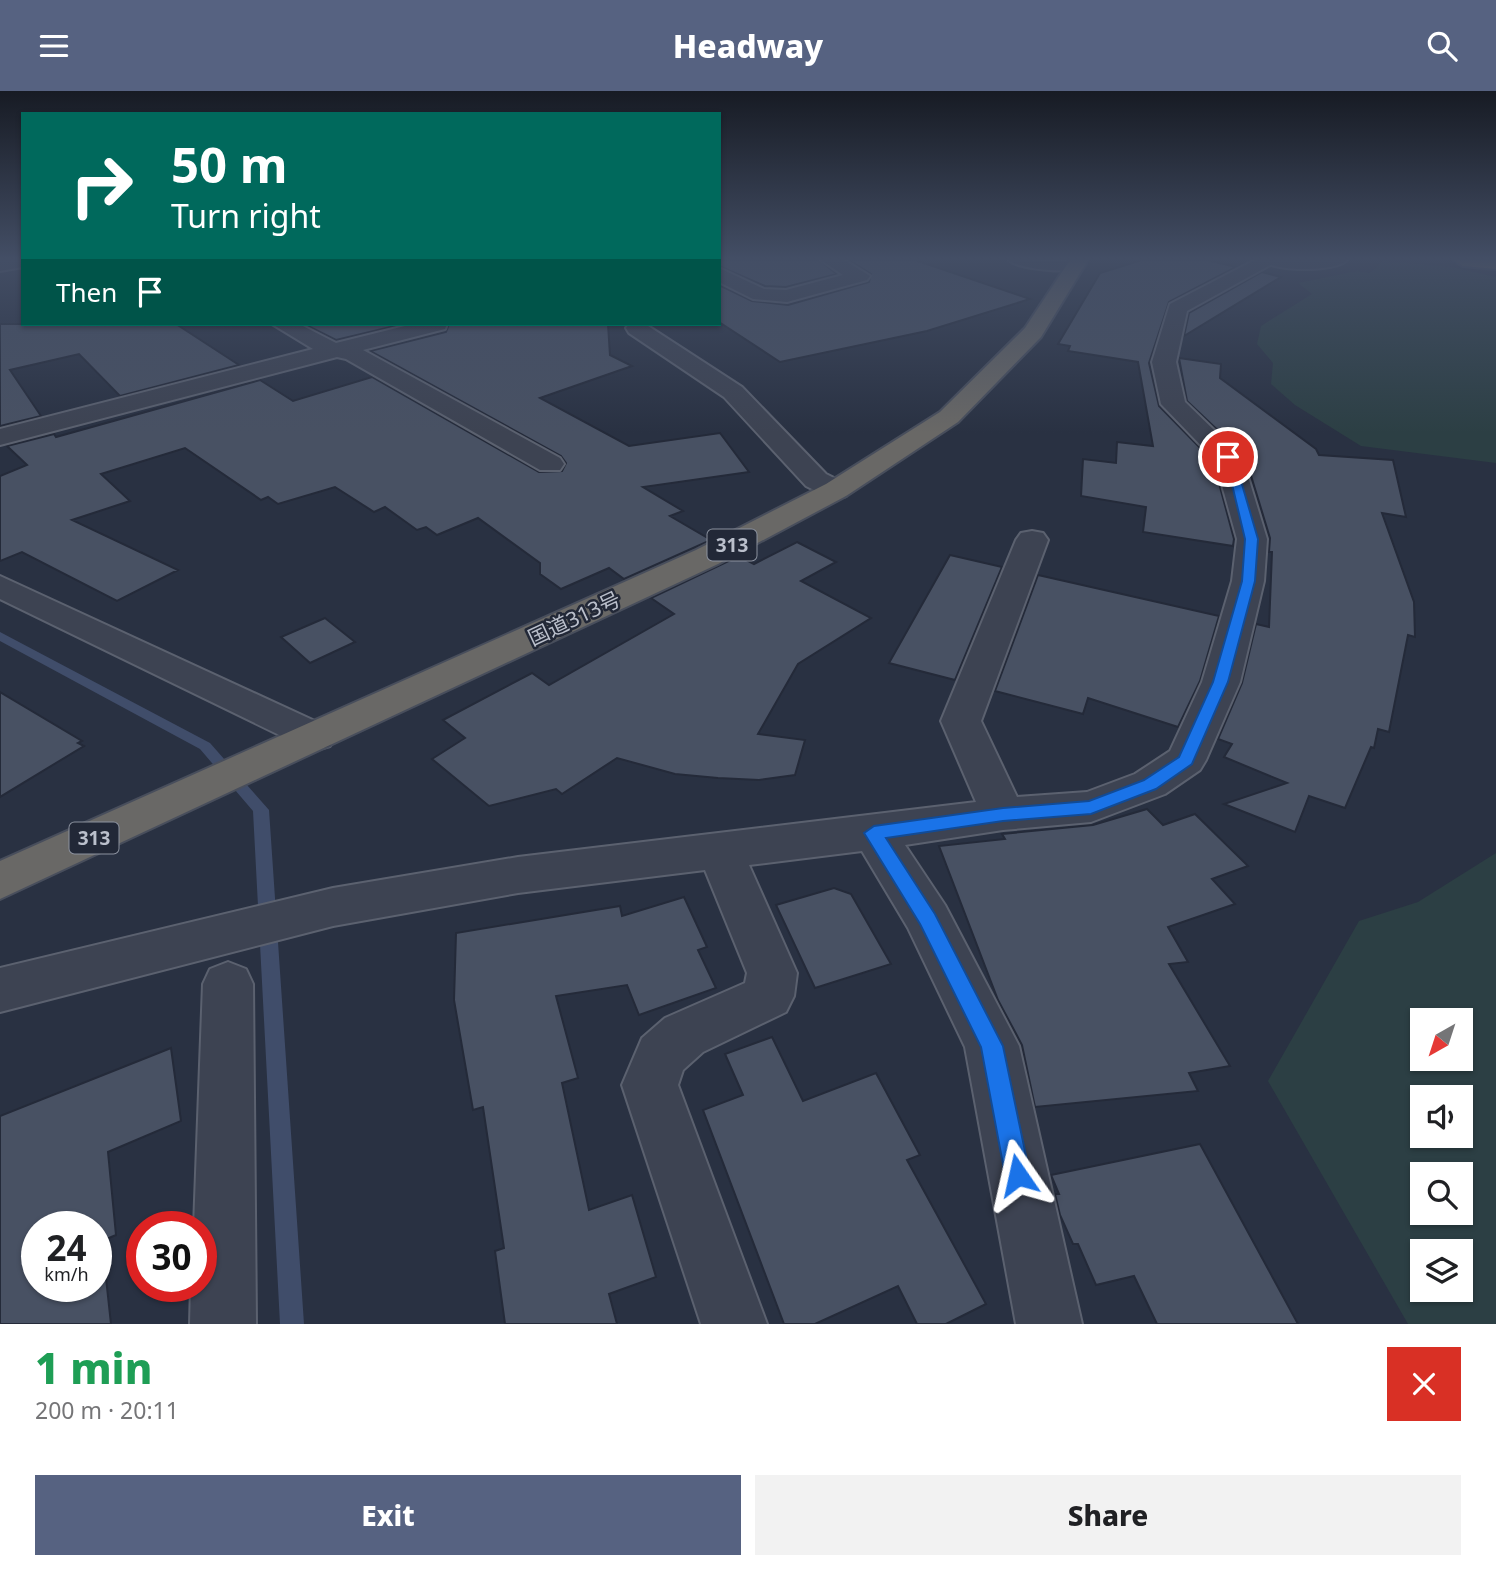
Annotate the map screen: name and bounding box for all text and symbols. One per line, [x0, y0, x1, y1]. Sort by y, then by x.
text: Headway [673, 24, 823, 67]
icon: menu [35, 27, 73, 65]
icon: search [1423, 27, 1461, 65]
text: 50 m [171, 131, 288, 197]
icon: right [56, 140, 147, 231]
text: Turn right [171, 194, 321, 237]
icon: arrive [131, 273, 169, 311]
text: Then [56, 274, 117, 310]
pin [1198, 427, 1258, 487]
icon: arrive [1209, 438, 1247, 476]
road number: 313 [708, 529, 756, 561]
street label: 国道313号 [523, 584, 625, 652]
road number: 313 [70, 823, 119, 853]
north arrow [1410, 1008, 1474, 1071]
map controls [1410, 1008, 1473, 1302]
button: sound [1410, 1085, 1473, 1148]
position arrow [981, 1138, 1055, 1212]
button: search [1410, 1162, 1473, 1225]
speed limit sign: 30 [126, 1211, 217, 1302]
text: 24 [46, 1224, 87, 1271]
button: layers [1410, 1239, 1473, 1302]
text: km/h [44, 1262, 89, 1286]
text: 1 min [35, 1339, 152, 1396]
button: close [1387, 1347, 1461, 1421]
text: 200 m · 20:11 [35, 1394, 179, 1426]
button: Exit [35, 1475, 741, 1555]
button: Share [755, 1475, 1461, 1555]

